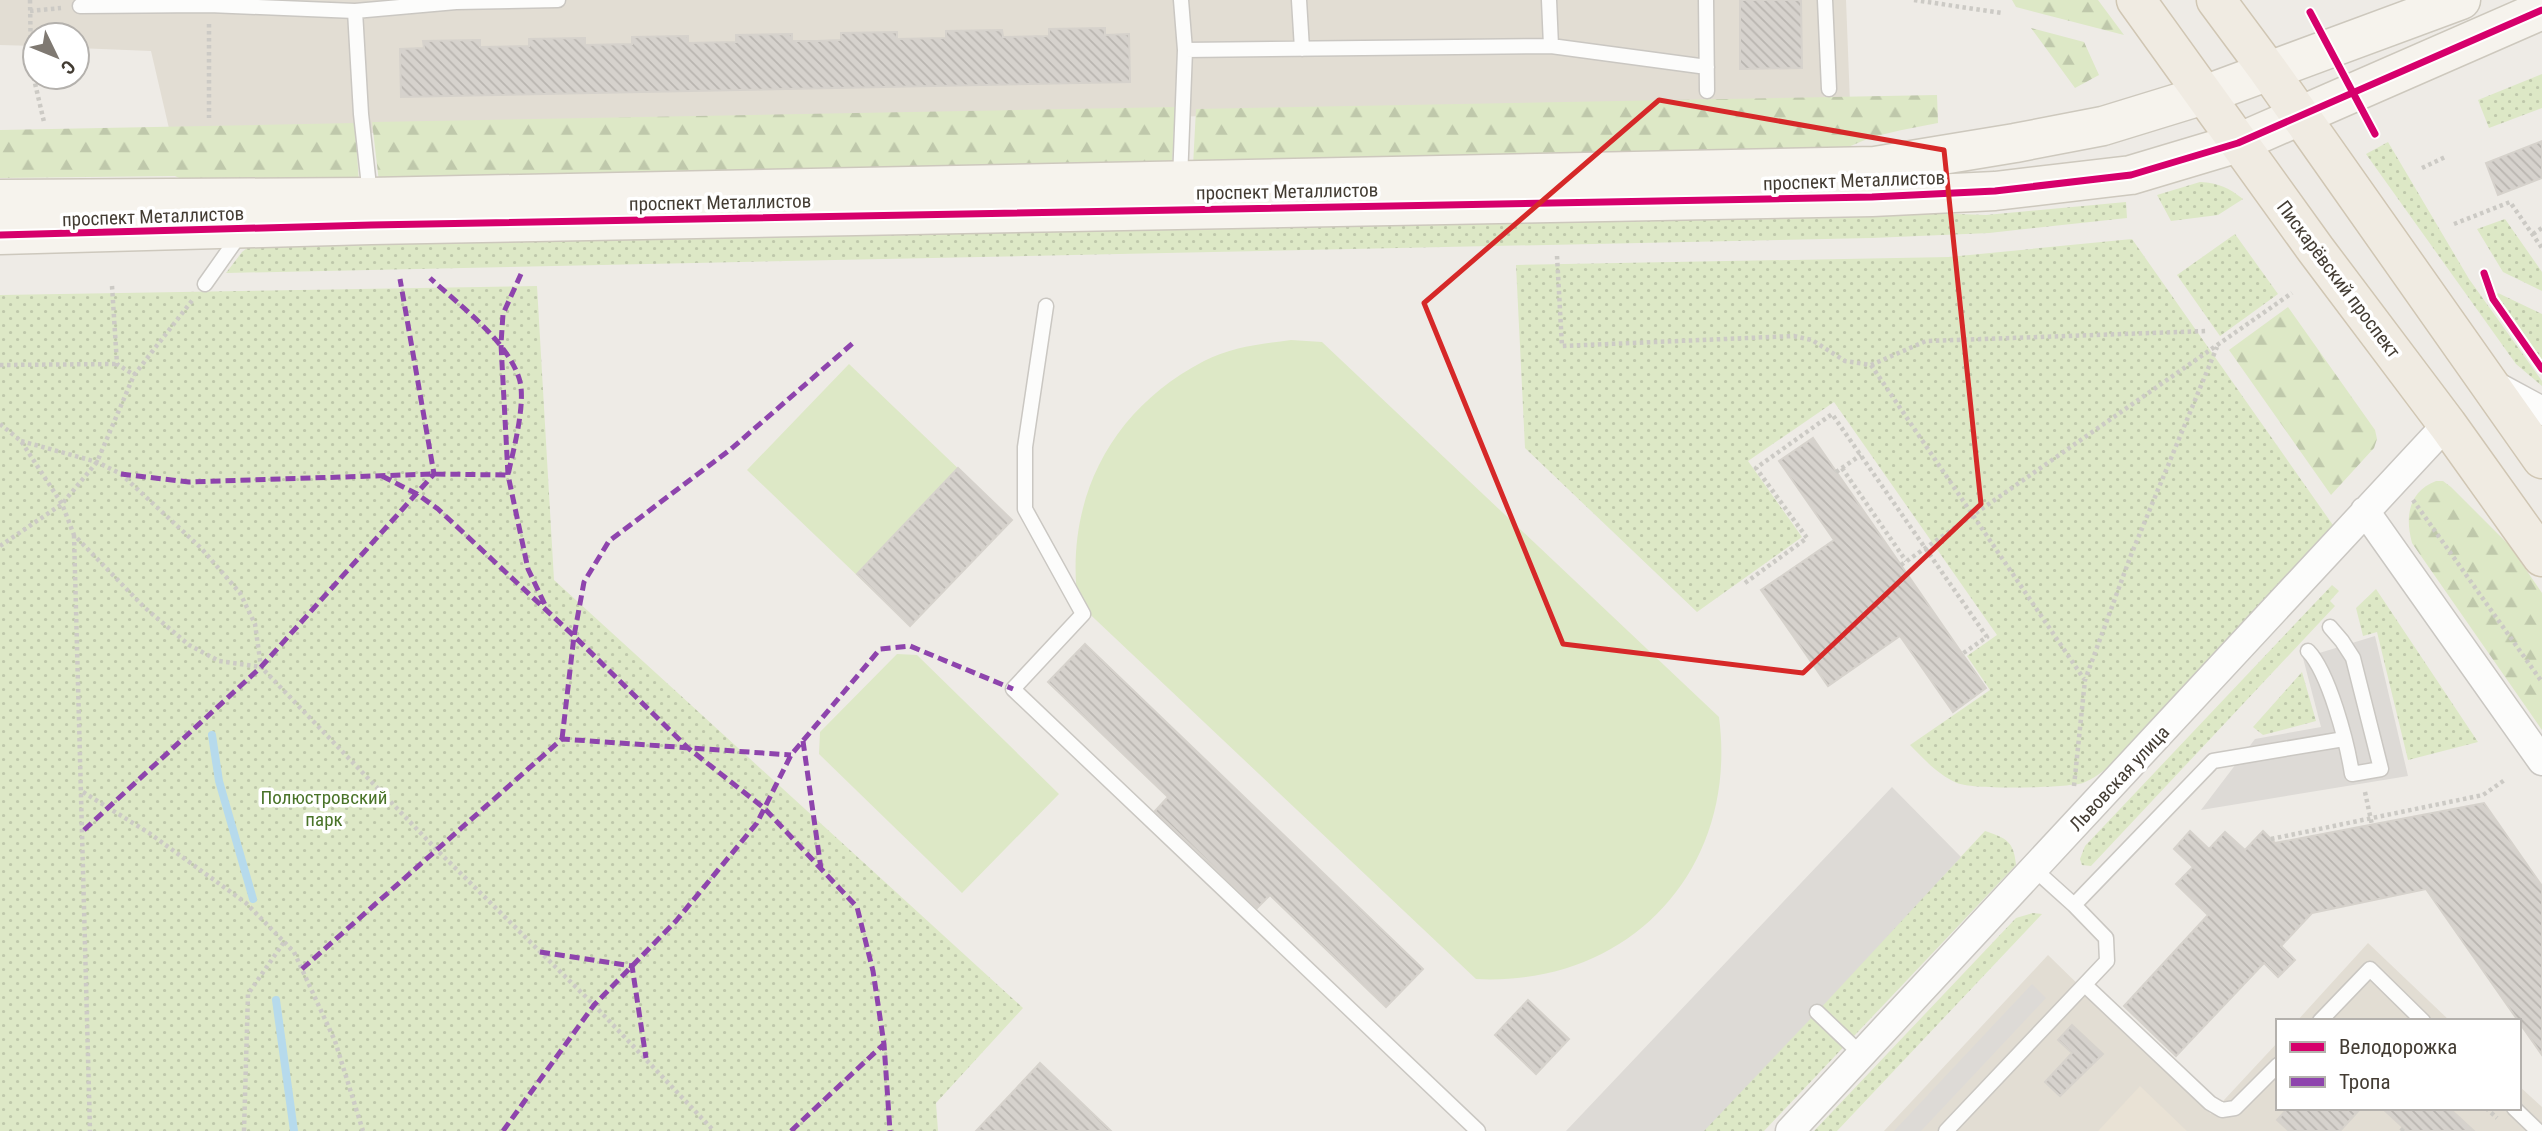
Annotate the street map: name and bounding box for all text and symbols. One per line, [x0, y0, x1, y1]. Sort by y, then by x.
north arrow [21, 21, 91, 91]
text: С [56, 55, 80, 79]
street label: проспект Металлистов [1762, 166, 1946, 195]
street label: проспект Металлистов [1196, 178, 1378, 205]
street label: проспект Металлистов [629, 189, 811, 216]
street label: Пискарёвский проспект [2272, 196, 2405, 363]
street label: проспект Металлистов [61, 202, 245, 231]
street label: Львовская улица [2065, 721, 2174, 836]
park label: Полюстровский парк [261, 786, 387, 831]
legend [2276, 1019, 2521, 1110]
text: Велодорожка [2339, 1035, 2457, 1059]
text: Тропа [2339, 1070, 2390, 1094]

